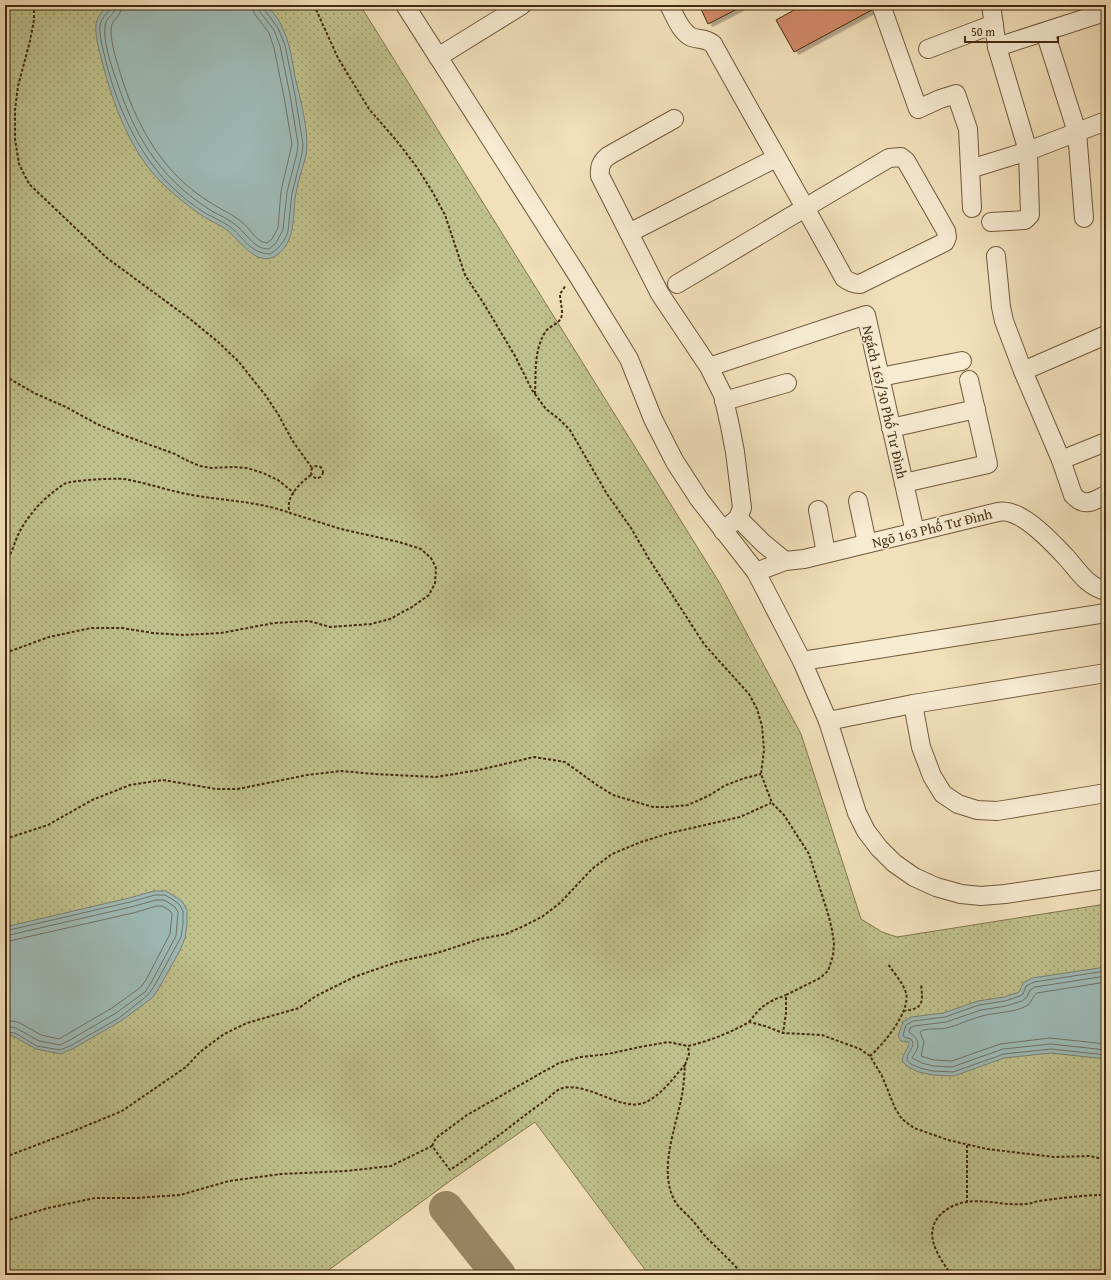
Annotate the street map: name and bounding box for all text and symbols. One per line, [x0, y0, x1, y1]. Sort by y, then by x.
scale bar [965, 18, 1058, 44]
text: 50 m [971, 23, 995, 40]
street label: Ngách 163/30 Phố Tư Đình [858, 323, 912, 481]
street label: Ngõ 163 Phố Tư Đình [870, 503, 994, 553]

